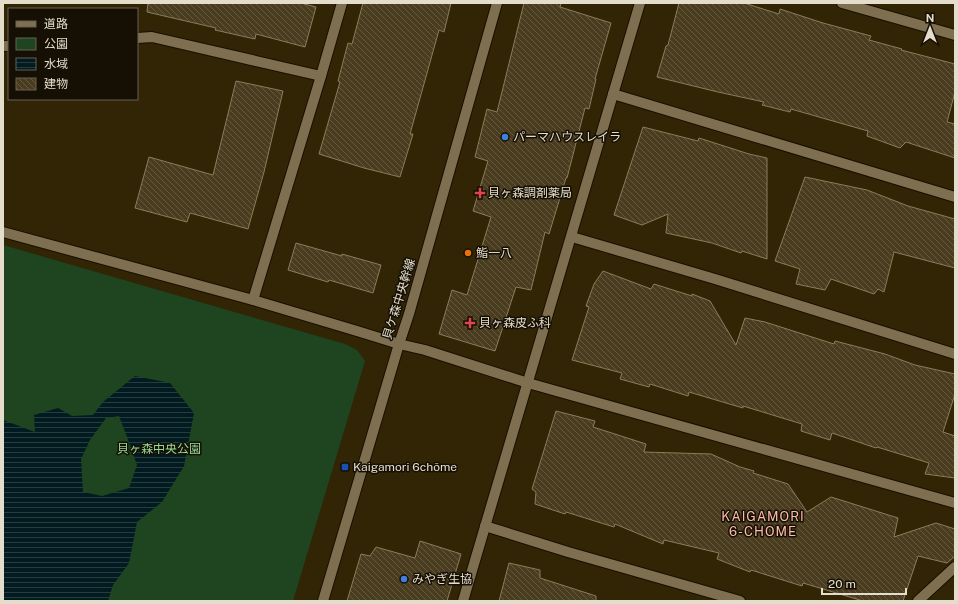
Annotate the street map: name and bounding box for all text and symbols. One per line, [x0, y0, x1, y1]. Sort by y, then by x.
legend [8, 8, 138, 100]
north arrow [910, 8, 950, 48]
text: N [926, 12, 934, 24]
text: 道路 [44, 17, 68, 31]
text: 公園 [44, 37, 68, 51]
text: 水域 [44, 57, 68, 71]
text: 建物 [44, 77, 68, 91]
place label: パーマハウスレイラ [513, 130, 621, 144]
marker: パーマハウスレイラ [500, 132, 510, 142]
place label: 貝ヶ森調剤薬局 [488, 186, 572, 200]
marker: 貝ヶ森調剤薬局 [475, 188, 485, 198]
place label: 鮨一八 [476, 246, 512, 260]
marker: 鮨一八 [463, 248, 473, 258]
street label: 貝ケ森中央幹線 [380, 257, 418, 341]
place label: 貝ヶ森皮ふ科 [479, 316, 551, 330]
marker: 貝ヶ森皮ふ科 [464, 317, 476, 329]
park label: 貝ヶ森中央公園 [117, 442, 201, 456]
place label: Kaigamori 6chōme [353, 460, 457, 474]
marker: Kaigamori 6chōme [340, 462, 350, 472]
district label: KAIGAMORI 6-CHOME [721, 509, 805, 539]
scale bar [822, 570, 906, 596]
place label: みやぎ生協 [412, 572, 472, 586]
marker: みやぎ生協 [399, 574, 409, 584]
text: 20 m [828, 577, 856, 591]

